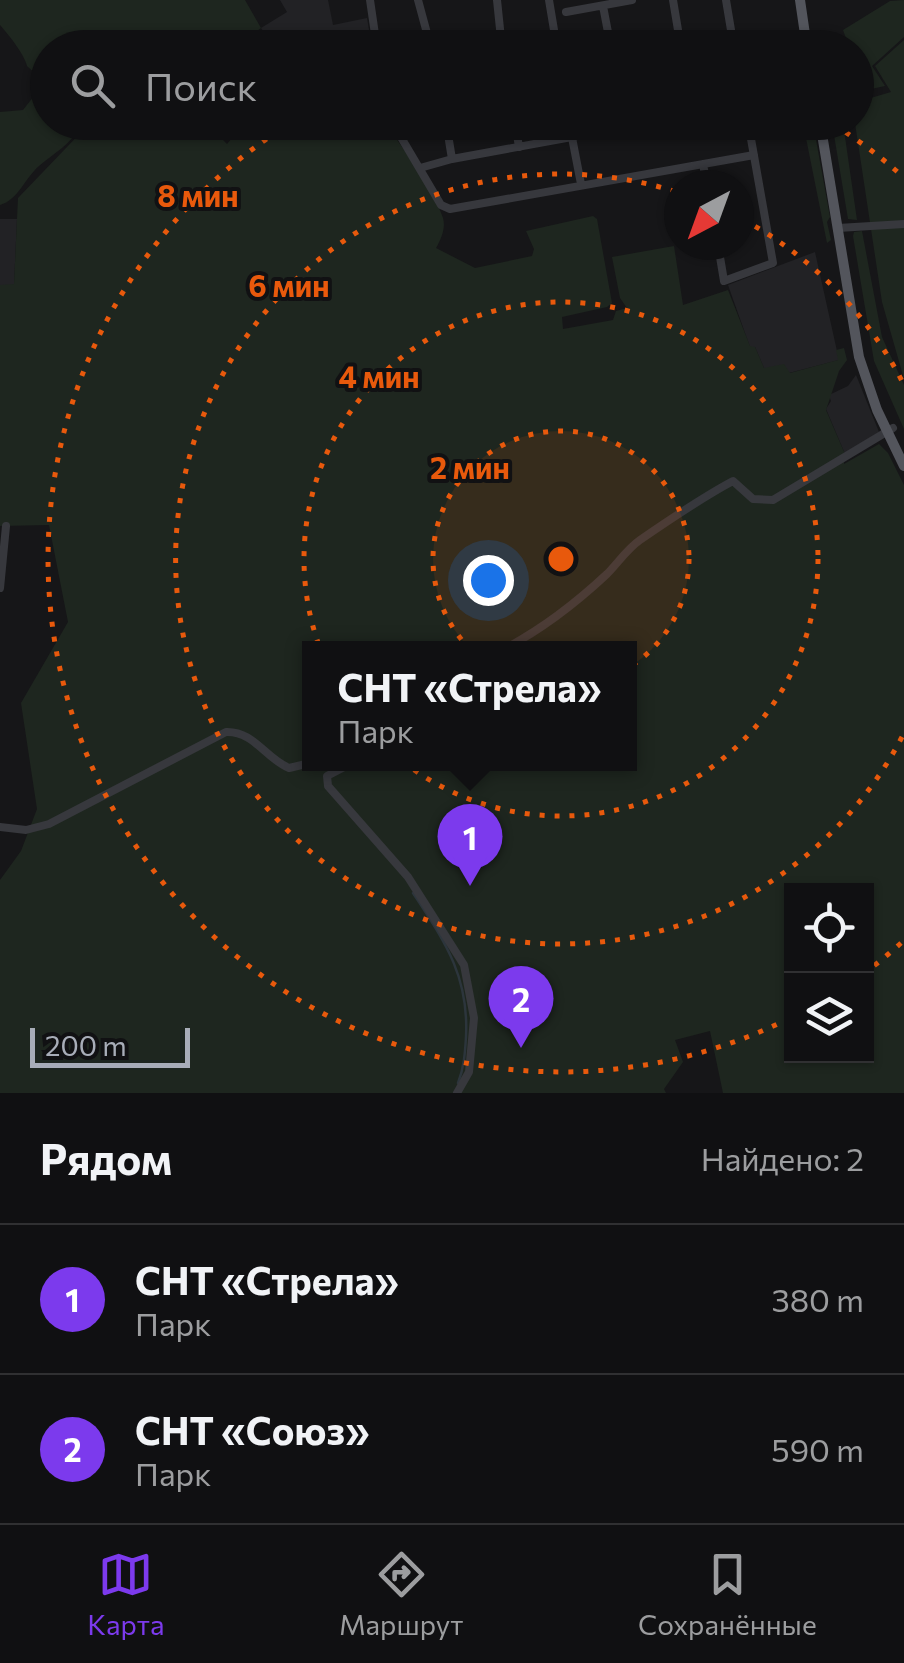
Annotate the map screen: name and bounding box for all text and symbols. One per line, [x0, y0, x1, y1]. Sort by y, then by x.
search box [30, 30, 874, 140]
icon: search [65, 58, 120, 113]
text: Поиск [145, 62, 257, 109]
north arrow [664, 170, 754, 260]
text: 8 мин [157, 176, 239, 213]
text: 6 мин [248, 266, 330, 303]
text: 4 мин [338, 357, 420, 394]
text: 2 мин [430, 448, 510, 485]
centre of rings [543, 541, 579, 577]
your location [463, 555, 514, 606]
popup [302, 641, 637, 771]
text: СНТ «Стрела» [338, 663, 601, 710]
text: Парк [338, 710, 414, 750]
pin: 1 [438, 804, 502, 886]
map controls [784, 883, 874, 1063]
button: locate [784, 883, 874, 973]
pin: 2 [488, 966, 554, 1048]
button: layers [784, 973, 874, 1063]
scale bar [30, 1023, 190, 1068]
text: 200 m [45, 1028, 127, 1062]
text: Рядом [40, 1132, 172, 1184]
text: Найдено: 2 [701, 1138, 864, 1178]
text: СНТ «Стрела» [135, 1256, 399, 1303]
text: 1 [65, 1279, 80, 1319]
text: 380 m [771, 1279, 864, 1319]
text: Парк [135, 1303, 211, 1343]
text: СНТ «Союз» [135, 1406, 370, 1453]
text: 2 [63, 1429, 82, 1469]
text: 590 m [771, 1429, 864, 1469]
text: Парк [135, 1453, 211, 1493]
tab: Карта [87, 1547, 164, 1641]
tab: Маршрут [339, 1547, 463, 1641]
tab: Сохранённые [638, 1547, 817, 1641]

